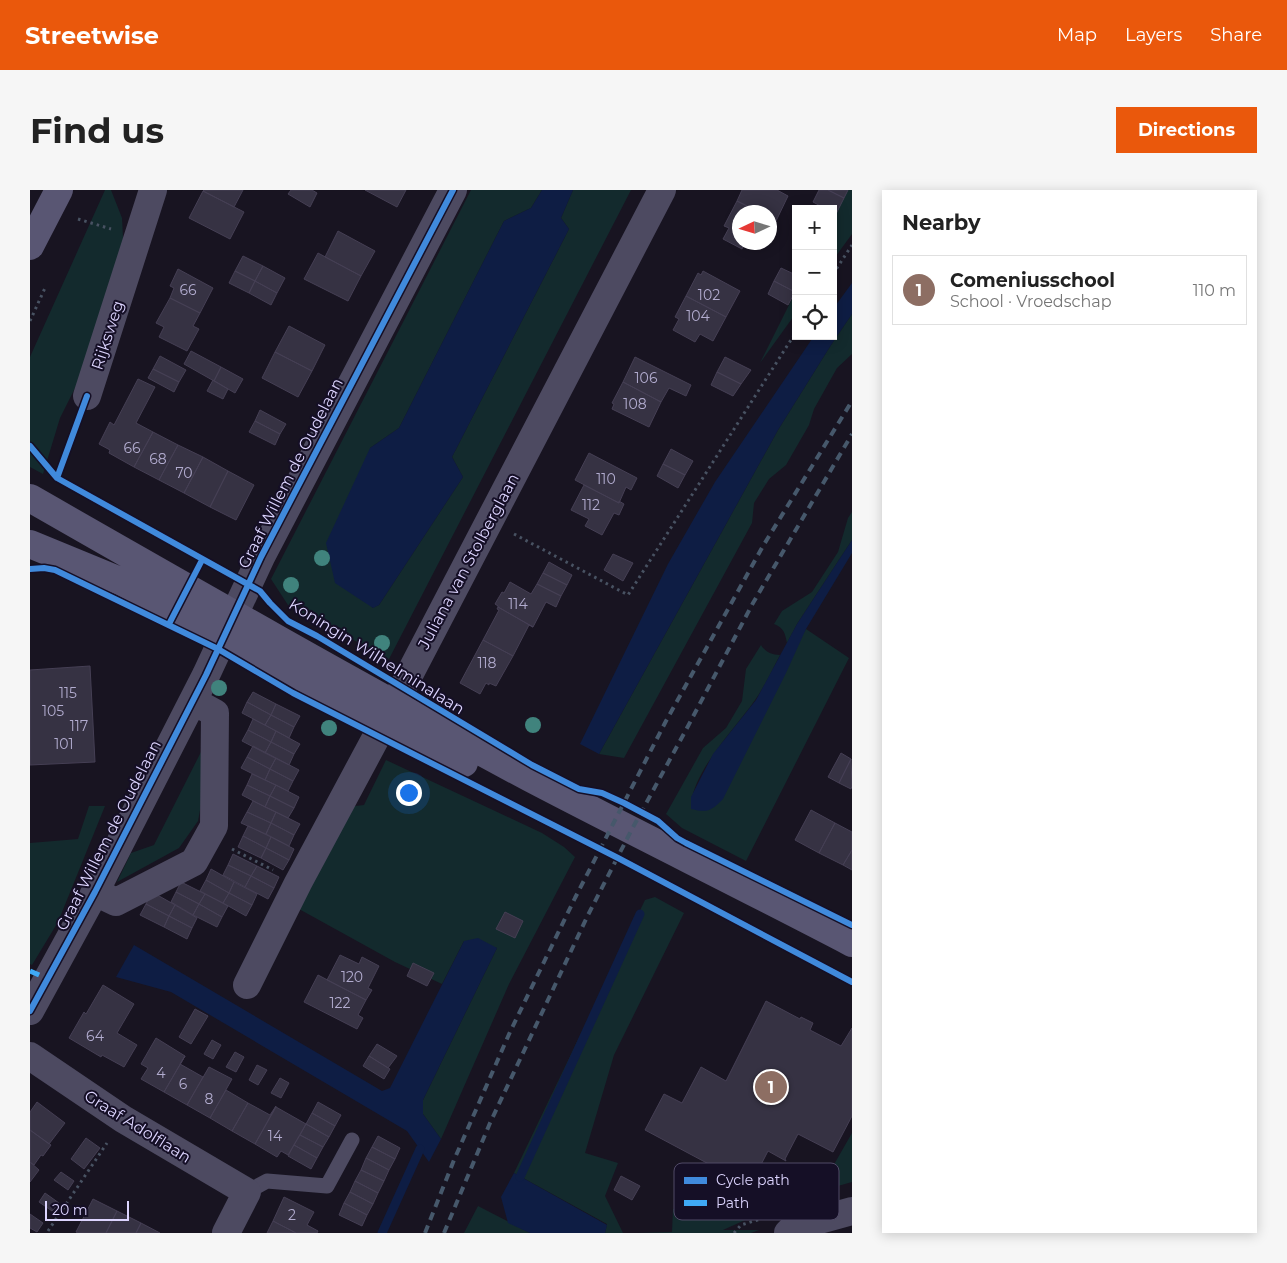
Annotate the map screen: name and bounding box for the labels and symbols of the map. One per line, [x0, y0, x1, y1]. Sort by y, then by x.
north arrow [732, 205, 777, 250]
house number: 66 [179, 281, 197, 299]
house number: 102 [698, 286, 720, 304]
street label: Rijksweg [87, 298, 128, 372]
house number: 104 [686, 307, 711, 325]
house number: 106 [635, 369, 658, 387]
street label: Graaf Willem de Oudelaan [234, 375, 347, 572]
house number: 108 [623, 395, 647, 413]
house number: 66 [123, 439, 141, 457]
house number: 68 [149, 450, 167, 468]
house number: 70 [175, 464, 193, 482]
street label: Juliana van Stolberglaan [414, 470, 523, 653]
house number: 110 [596, 470, 616, 488]
house number: 112 [582, 496, 600, 514]
street label: Koningin Wilhelminalaan [285, 594, 468, 718]
house number: 114 [508, 595, 528, 613]
house number: 118 [477, 654, 497, 672]
house number: 115 [59, 684, 77, 702]
house number: 105 [42, 702, 64, 720]
house number: 117 [70, 717, 88, 735]
house number: 101 [54, 735, 74, 753]
street label: Graaf Willem de Oudelaan [52, 737, 165, 934]
your location [396, 780, 422, 806]
house number: 120 [341, 968, 363, 986]
house number: 122 [330, 994, 351, 1012]
house number: 64 [86, 1027, 105, 1045]
house number: 4 [156, 1064, 166, 1082]
pin: 1 [755, 1068, 787, 1106]
house number: 6 [179, 1075, 188, 1093]
street label: Graaf Adolflaan [81, 1086, 195, 1167]
house number: 8 [205, 1090, 214, 1108]
house number: 14 [268, 1127, 283, 1145]
legend [674, 1163, 839, 1220]
text: Cycle path [716, 1171, 790, 1189]
text: Path [716, 1194, 749, 1212]
scale bar [45, 1198, 129, 1221]
house number: 2 [288, 1206, 296, 1224]

